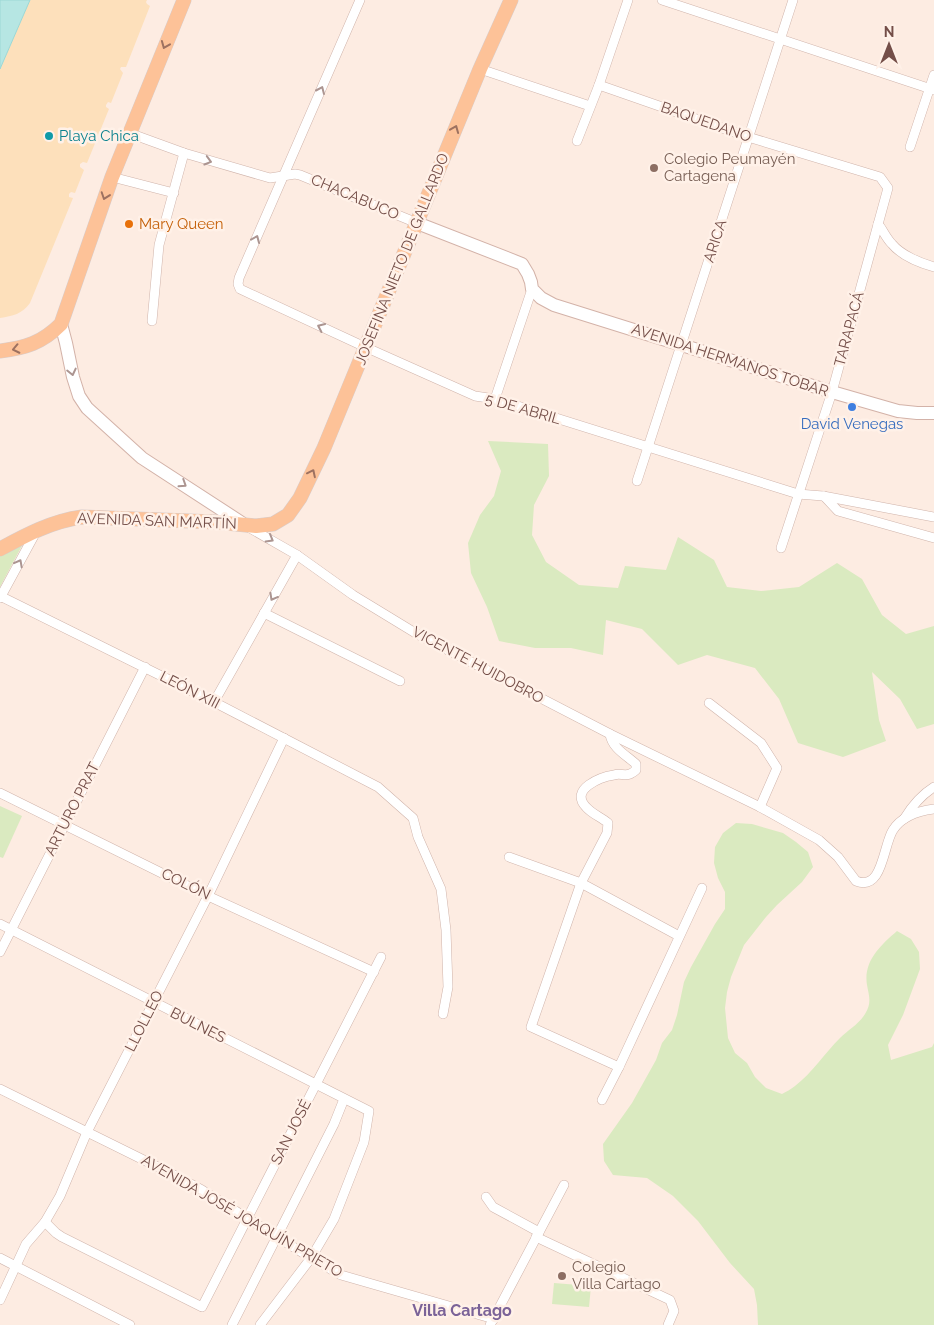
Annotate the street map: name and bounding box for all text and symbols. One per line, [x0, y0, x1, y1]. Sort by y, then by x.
north arrow [864, 20, 914, 70]
text: N [884, 24, 894, 40]
one-way arrow [161, 40, 172, 49]
one-way arrow [314, 86, 325, 95]
street label: BAQUEDANO [658, 98, 754, 146]
one-way arrow [449, 125, 460, 134]
place label: Playa Chica [59, 127, 139, 145]
marker: Playa Chica [43, 130, 55, 142]
place label: Colegio Peumayén Cartagena [664, 150, 795, 185]
street label: JOSEFINA NIETO DE GALLARDO [351, 151, 453, 367]
one-way arrow [204, 155, 212, 165]
marker: Colegio Peumayén Cartagena [648, 162, 660, 174]
street label: CHACABUCO [308, 170, 402, 224]
one-way arrow [101, 191, 111, 200]
place label: Mary Queen [139, 215, 224, 233]
street label: ARICA [700, 217, 730, 265]
marker: Mary Queen [123, 218, 135, 230]
one-way arrow [249, 235, 260, 244]
street label: TARAPACÁ [830, 290, 868, 368]
street label: AVENIDA HERMANOS TOBAR [629, 320, 831, 400]
one-way arrow [317, 322, 326, 333]
one-way arrow [12, 343, 21, 353]
one-way arrow [66, 367, 77, 376]
street label: 5 DE ABRIL [483, 390, 563, 428]
marker: David Venegas [846, 401, 858, 413]
place label: David Venegas [801, 415, 903, 433]
one-way arrow [306, 469, 316, 478]
one-way arrow [177, 478, 186, 487]
street label: AVENIDA SAN MARTÍN [77, 509, 237, 533]
one-way arrow [264, 533, 273, 543]
one-way arrow [13, 559, 23, 568]
one-way arrow [269, 592, 279, 601]
street label: VICENTE HUIDOBRO [409, 623, 547, 707]
street label: LEÓN XIII [157, 667, 223, 713]
street label: ARTURO PRAT [41, 759, 103, 859]
street label: COLÓN [158, 864, 214, 904]
street label: LLOLLEO [121, 988, 167, 1054]
street label: BULNES [167, 1003, 229, 1047]
street label: SAN JOSÉ [267, 1096, 315, 1168]
street label: AVENIDA JOSÉ JOAQUÍN PRIETO [138, 1151, 346, 1281]
place label: Colegio Villa Cartago [572, 1258, 661, 1293]
marker: Colegio Villa Cartago [556, 1270, 568, 1282]
district label: Villa Cartago [412, 1301, 512, 1320]

